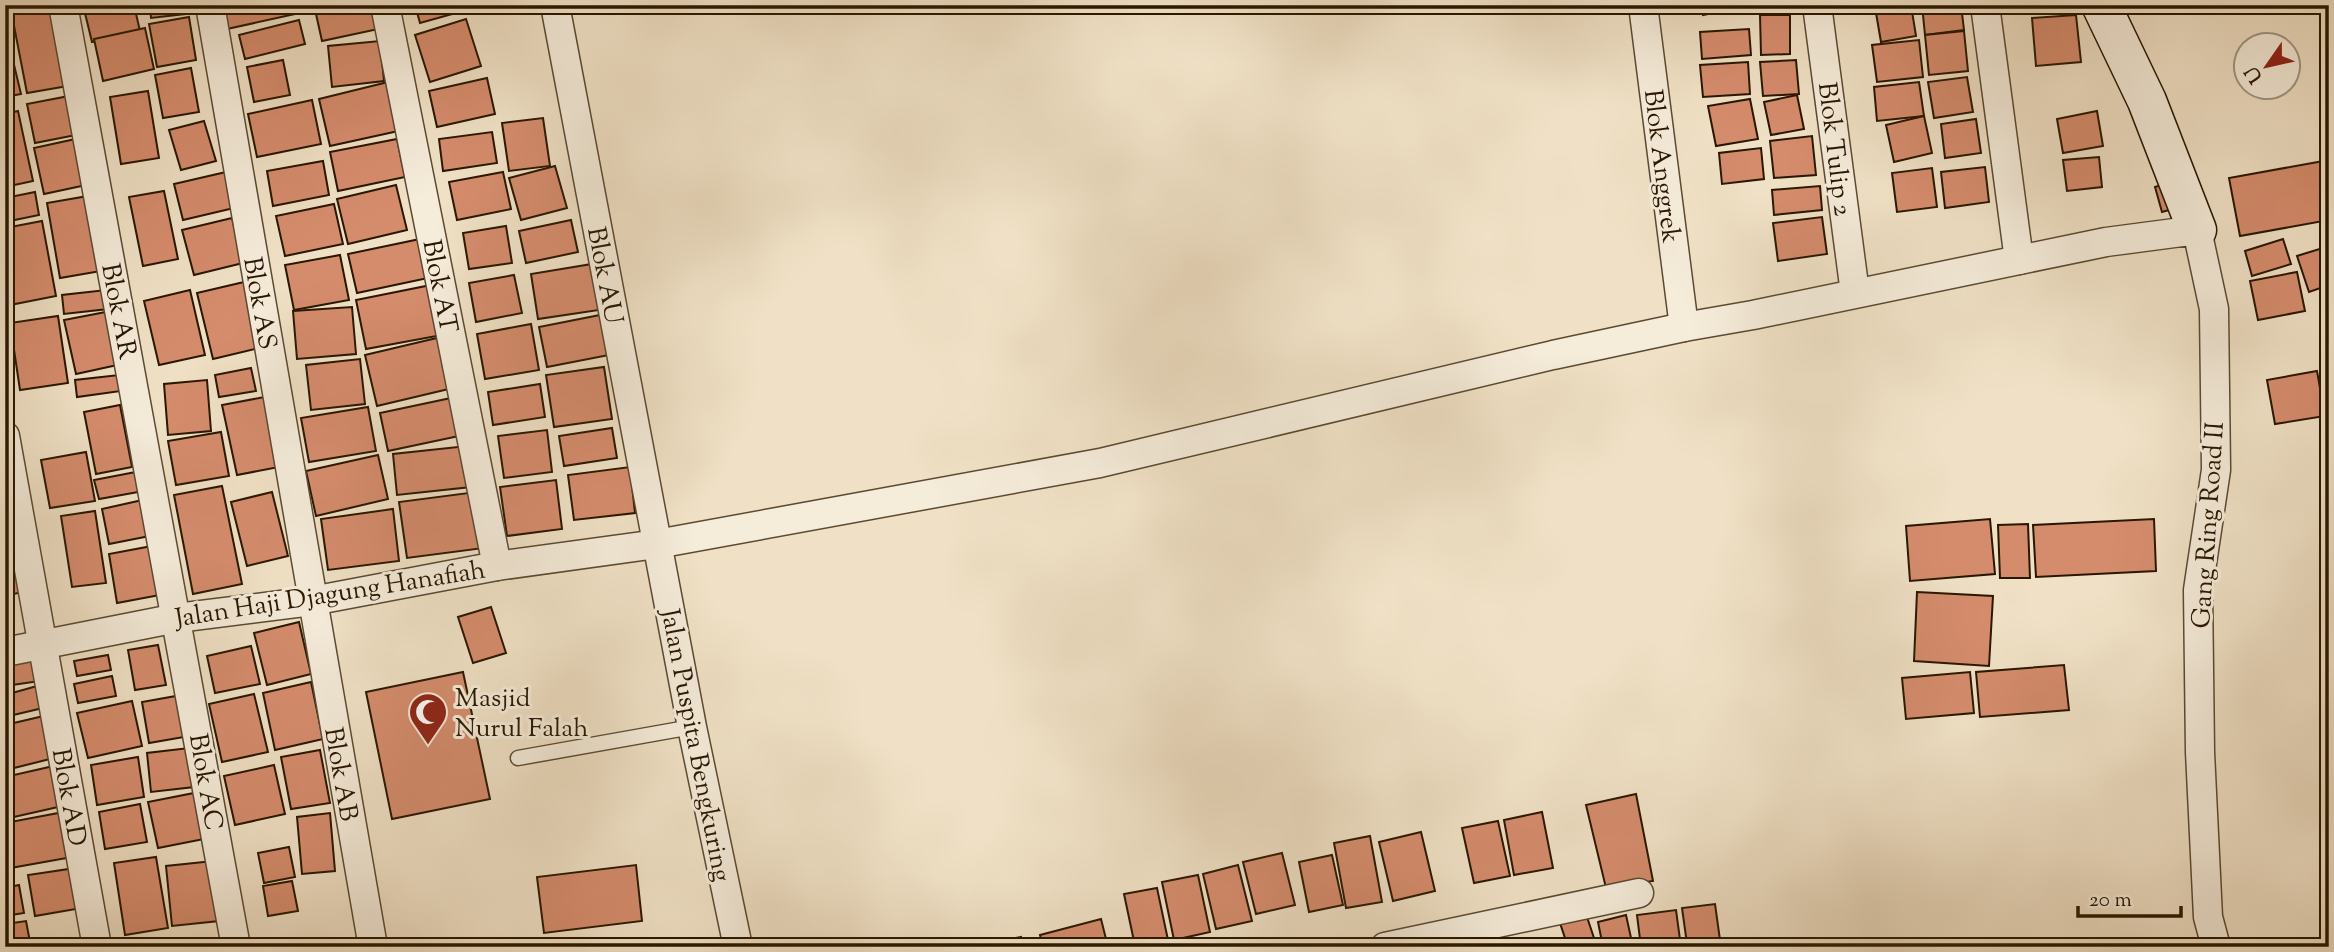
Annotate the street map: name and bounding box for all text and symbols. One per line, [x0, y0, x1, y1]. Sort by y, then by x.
north arrow [2232, 32, 2302, 102]
text: U [2239, 60, 2271, 88]
street label: Blok Tulip 2 [1807, 80, 1860, 218]
street label: Blok Anggrek [1633, 87, 1688, 245]
street label: Blok AU [576, 224, 631, 327]
street label: Blok AT [411, 237, 466, 336]
street label: Blok AS [232, 254, 285, 353]
street label: Blok AR [90, 260, 145, 363]
street label: Gang Ring Road II [2184, 420, 2235, 630]
street label: Jalan Haji Djagung Hanafiah [171, 553, 488, 639]
street label: Jalan Puspita Bengkuring [650, 604, 739, 885]
place label: Masjid Nurul Falah [455, 681, 589, 748]
mosque icon: Masjid Nurul Falah [407, 691, 449, 746]
street label: Blok AB [313, 725, 366, 824]
street label: Blok AC [178, 731, 231, 834]
street label: Blok AD [41, 746, 94, 849]
scale bar [2078, 875, 2182, 919]
text: 20 m [2089, 886, 2132, 916]

